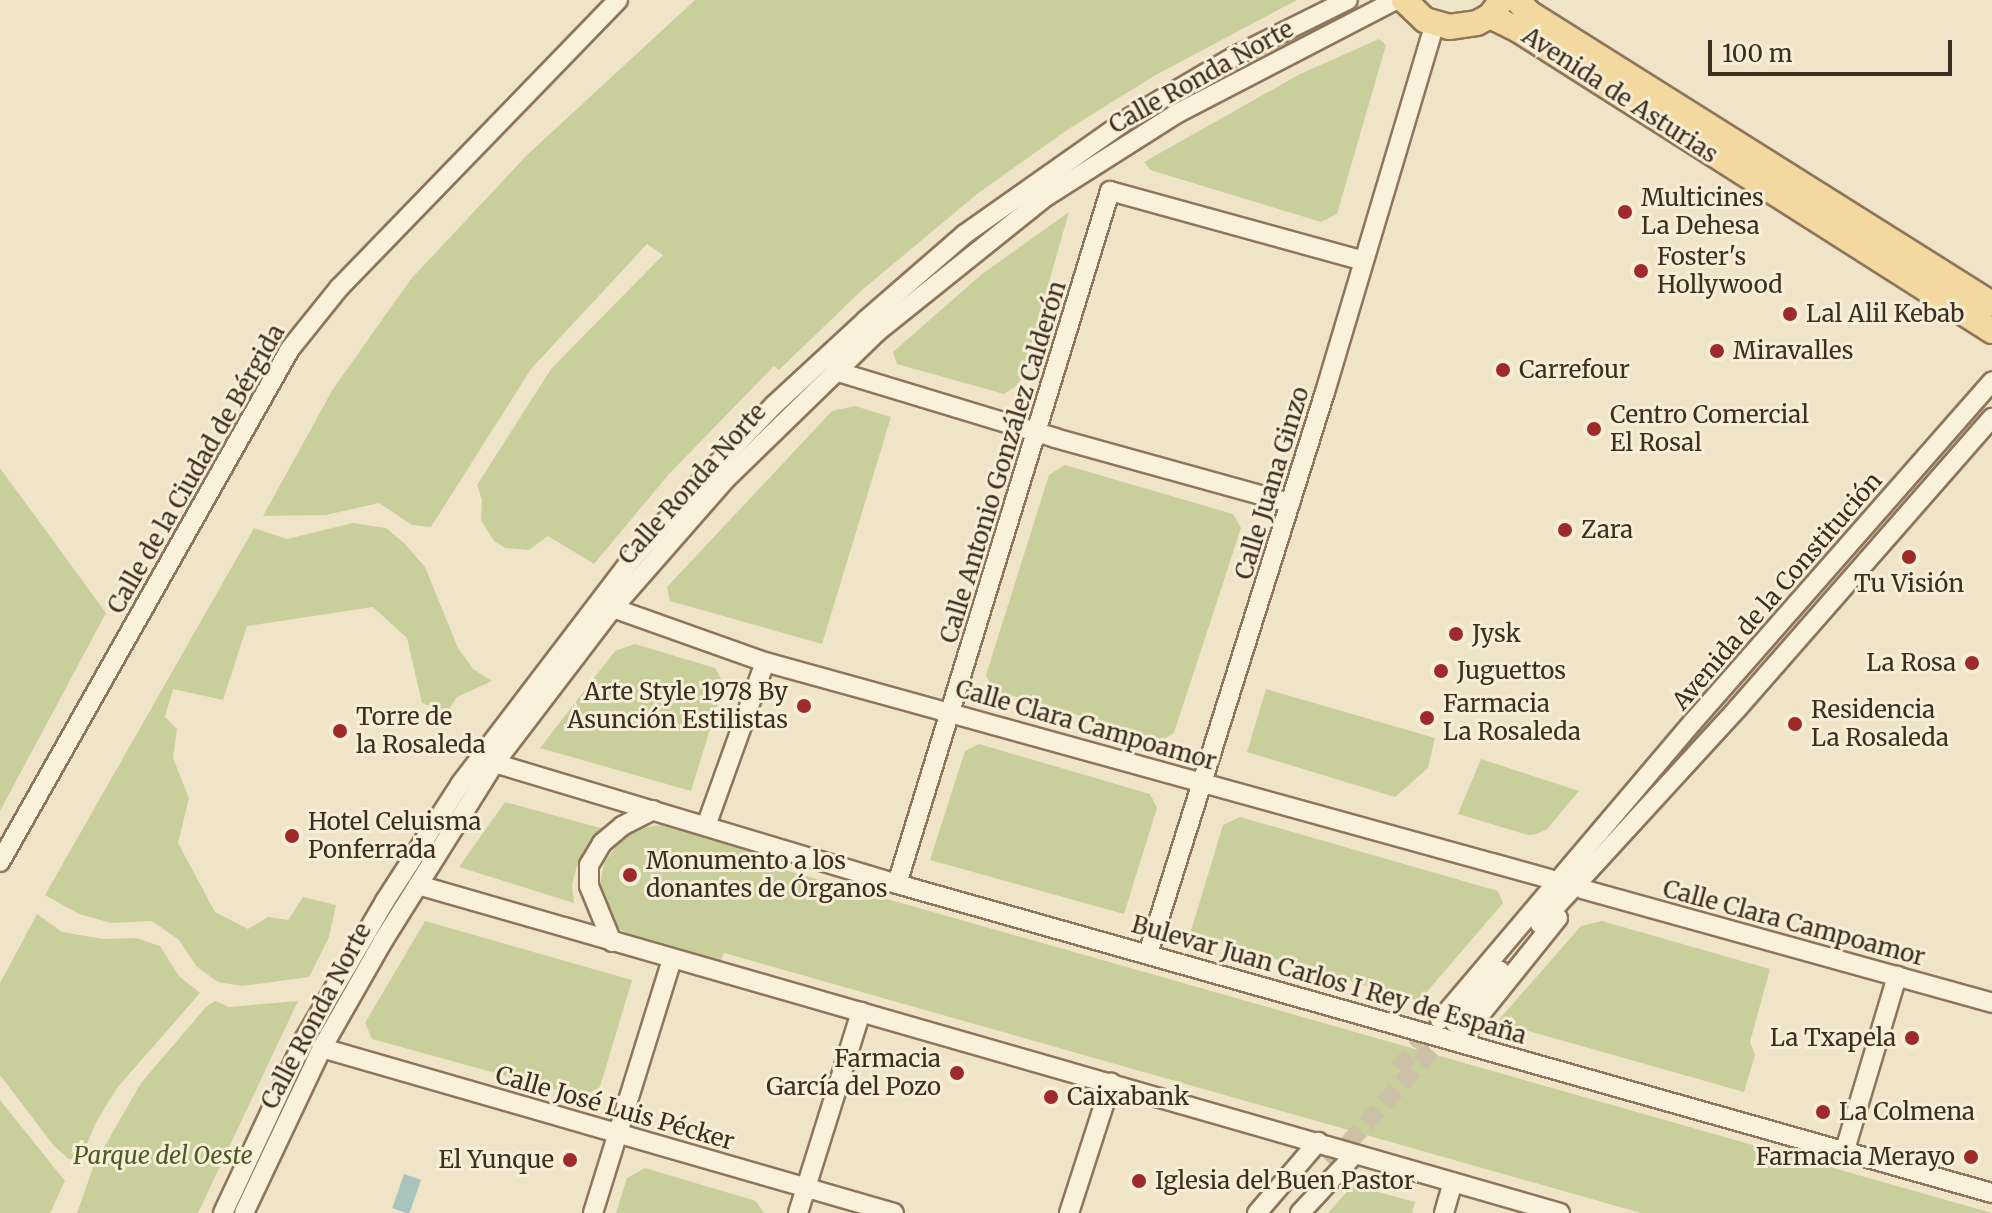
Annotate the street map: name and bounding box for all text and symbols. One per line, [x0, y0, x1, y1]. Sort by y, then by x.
street label: Calle Ronda Norte [1104, 14, 1298, 140]
street label: Avenida de Asturias [1517, 21, 1723, 169]
scale bar [1712, 24, 1956, 74]
text: 100 m [1722, 38, 1792, 69]
place label: Multicines La Dehesa [1641, 184, 1764, 240]
marker: Multicines La Dehesa [1616, 203, 1634, 221]
place label: Foster's Hollywood [1657, 243, 1783, 299]
marker: Foster's Hollywood [1632, 262, 1650, 280]
street label: Calle Antonio González Calderón [934, 277, 1072, 647]
place label: Lal Alil Kebab [1806, 300, 1964, 328]
marker: Lal Alil Kebab [1781, 305, 1799, 323]
street label: Calle de la Ciudad de Bérgida [101, 319, 291, 619]
place label: Miravalles [1733, 337, 1853, 365]
marker: Miravalles [1708, 342, 1726, 360]
place label: Carrefour [1519, 356, 1630, 384]
marker: Carrefour [1494, 361, 1512, 379]
street label: Calle Juana Ginzo [1229, 383, 1315, 583]
street label: Calle Ronda Norte [612, 398, 772, 570]
place label: Centro Comercial El Rosal [1610, 401, 1809, 457]
marker: Centro Comercial El Rosal [1585, 420, 1603, 438]
street label: Avenida de la Constitución [1666, 466, 1888, 716]
place label: Zara [1581, 516, 1633, 544]
marker: Zara [1556, 521, 1574, 539]
marker: Tu Visión [1900, 548, 1918, 566]
place label: Tu Visión [1854, 570, 1964, 598]
place label: Jysk [1472, 620, 1521, 648]
marker: Jysk [1447, 625, 1465, 643]
place label: La Rosa [1866, 649, 1956, 677]
marker: La Rosa [1963, 654, 1981, 672]
place label: Juguettos [1457, 657, 1566, 685]
marker: Juguettos [1432, 662, 1450, 680]
street label: Calle Clara Campoamor [952, 674, 1220, 776]
place label: Arte Style 1978 By Asunción Estilistas [567, 678, 788, 734]
place label: Farmacia La Rosaleda [1443, 690, 1581, 746]
place label: Residencia La Rosaleda [1811, 696, 1949, 752]
marker: Arte Style 1978 By Asunción Estilistas [795, 697, 813, 715]
place label: Torre de la Rosaleda [356, 703, 486, 759]
marker: Farmacia La Rosaleda [1418, 709, 1436, 727]
marker: Residencia La Rosaleda [1786, 715, 1804, 733]
marker: Torre de la Rosaleda [331, 722, 349, 740]
place label: Hotel Celuisma Ponferrada [308, 808, 481, 864]
marker: Hotel Celuisma Ponferrada [283, 827, 301, 845]
place label: Monumento a los donantes de Órganos [646, 847, 888, 903]
marker: Monumento a los donantes de Órganos [621, 866, 639, 884]
street label: Calle Clara Campoamor [1660, 874, 1928, 972]
street label: Bulevar Juan Carlos I Rey de España [1128, 910, 1530, 1050]
street label: Calle Ronda Norte [255, 918, 377, 1114]
place label: La Txapela [1770, 1024, 1896, 1052]
marker: La Txapela [1903, 1029, 1921, 1047]
place label: Farmacia García del Pozo [766, 1045, 941, 1101]
street label: Calle José Luis Pécker [492, 1060, 738, 1156]
marker: Farmacia García del Pozo [948, 1064, 966, 1082]
place label: Caixabank [1067, 1083, 1189, 1111]
marker: Caixabank [1042, 1088, 1060, 1106]
place label: La Colmena [1839, 1098, 1975, 1126]
marker: La Colmena [1814, 1103, 1832, 1121]
park label: Parque del Oeste [73, 1142, 253, 1170]
place label: Farmacia Merayo [1756, 1143, 1955, 1171]
place label: El Yunque [439, 1146, 554, 1174]
marker: Farmacia Merayo [1962, 1148, 1980, 1166]
marker: El Yunque [561, 1151, 579, 1169]
place label: Iglesia del Buen Pastor [1155, 1167, 1414, 1195]
marker: Iglesia del Buen Pastor [1130, 1172, 1148, 1190]

